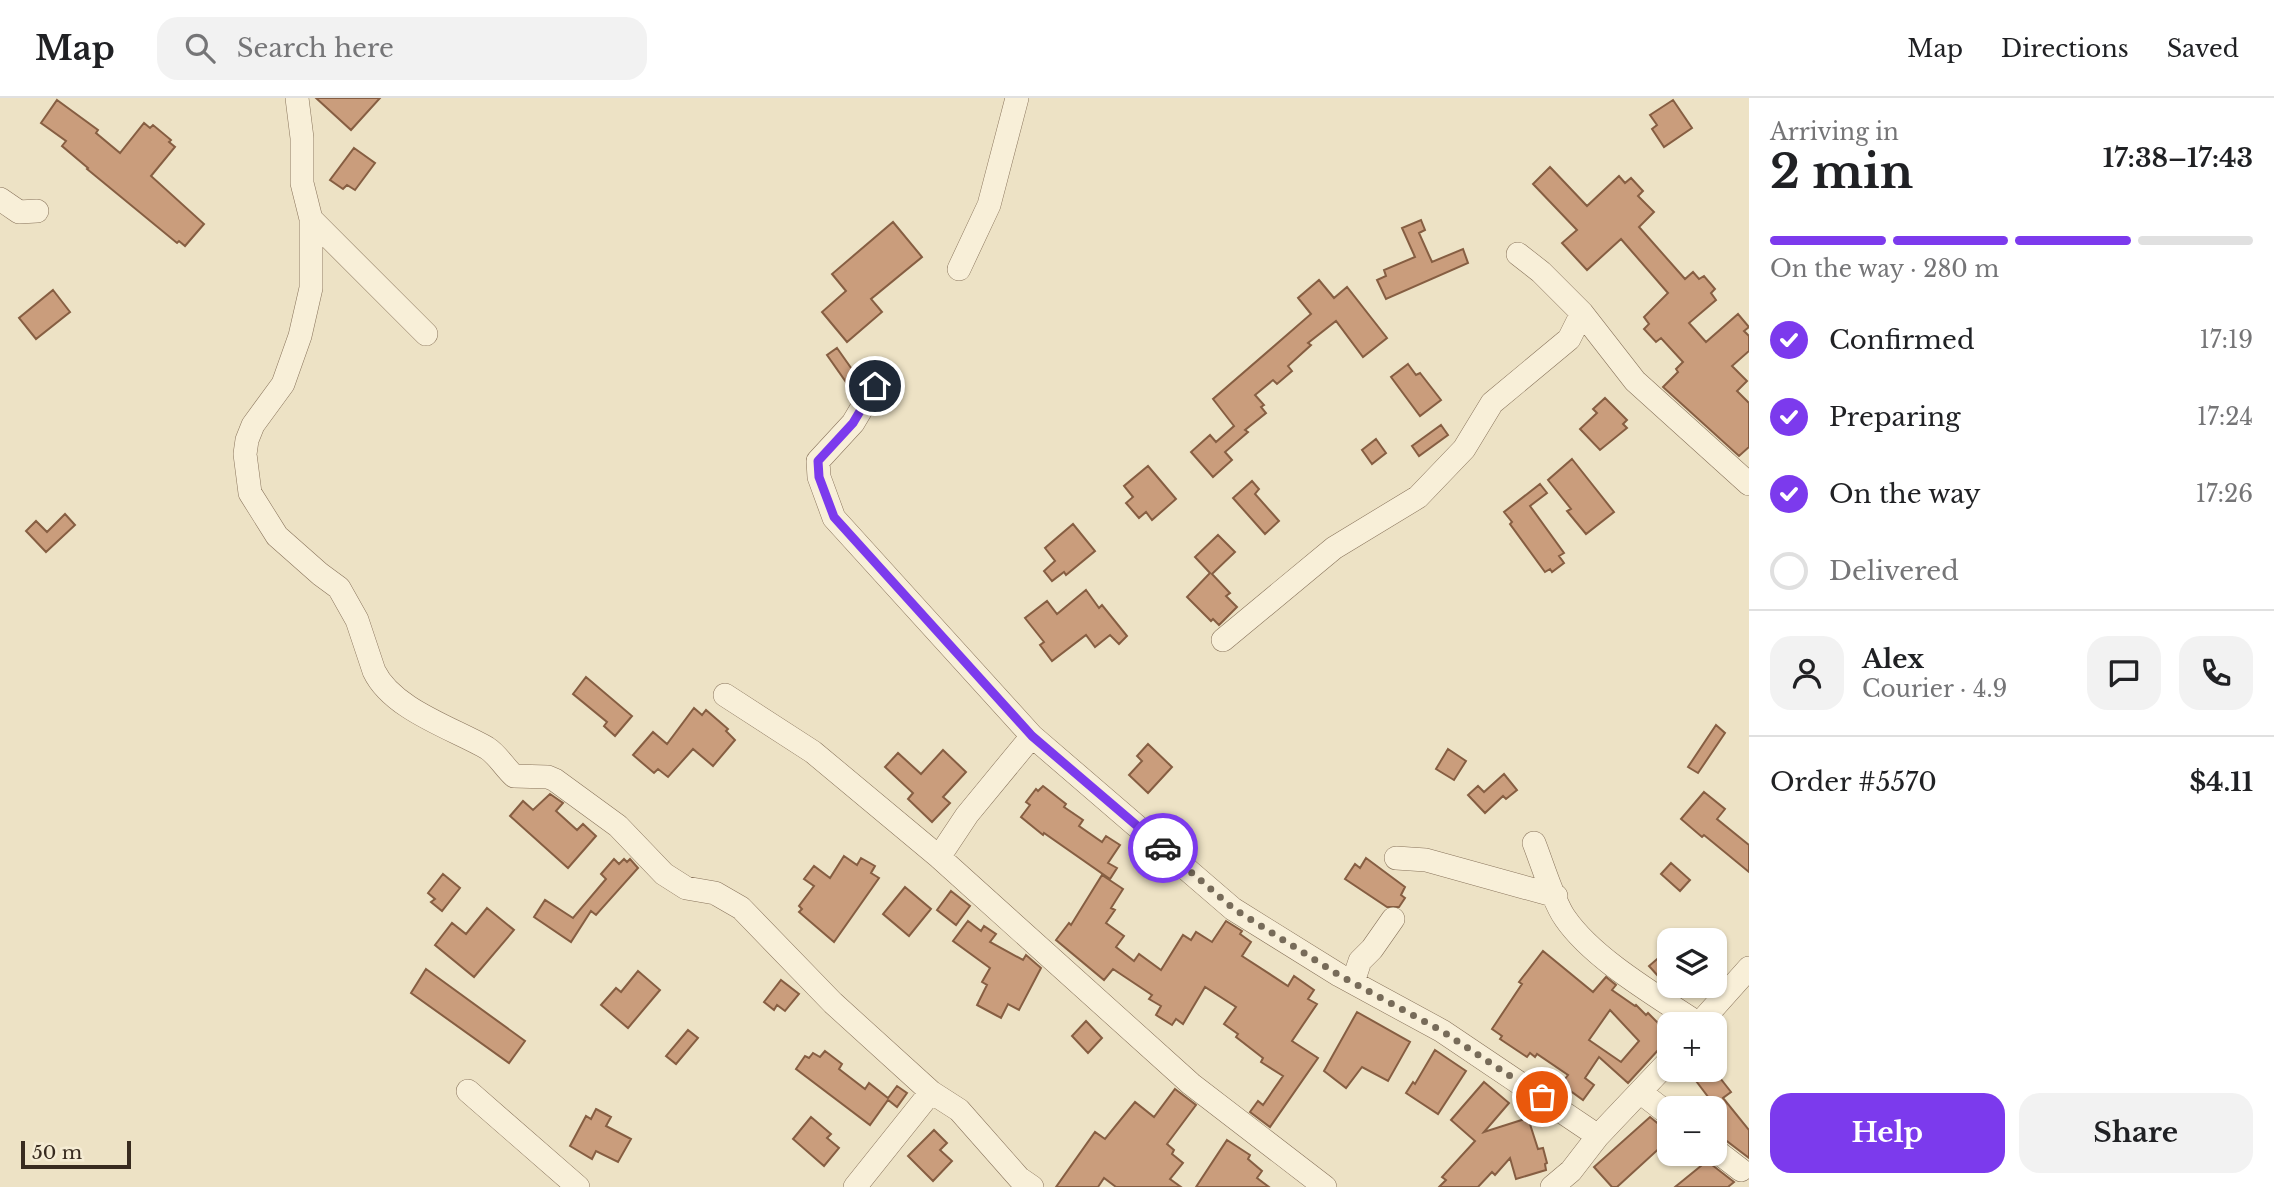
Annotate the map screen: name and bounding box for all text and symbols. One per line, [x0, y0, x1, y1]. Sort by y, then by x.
search box [157, 17, 647, 80]
text: Map [35, 28, 115, 69]
icon: search [181, 29, 219, 67]
text: Search here [237, 32, 394, 64]
text: Map [1907, 34, 1963, 63]
text: Directions [2001, 34, 2129, 63]
text: Saved [2167, 34, 2239, 63]
text: Arriving in [1770, 118, 1899, 146]
text: 17:38–17:43 [2103, 142, 2253, 174]
text: 2 min [1770, 143, 1913, 200]
text: On the way · 280 m [1770, 255, 1999, 283]
icon: check [1770, 321, 1808, 359]
text: Confirmed [1829, 324, 1974, 356]
text: 17:19 [2200, 326, 2253, 354]
pin [845, 356, 905, 416]
icon: home [856, 367, 894, 405]
icon: check [1770, 398, 1808, 436]
text: Preparing [1829, 401, 1961, 433]
text: 17:24 [2197, 403, 2253, 431]
icon: check [1770, 475, 1808, 513]
text: On the way [1829, 478, 1981, 510]
text: 17:26 [2196, 480, 2253, 508]
text: Delivered [1829, 555, 1959, 587]
button: person [1770, 636, 1844, 710]
button: chat [2087, 636, 2161, 710]
button: phone [2179, 636, 2253, 710]
text: Alex [1862, 643, 1924, 675]
text: Courier · 4.9 [1862, 675, 2007, 703]
text: Order #5570 [1770, 766, 1937, 798]
text: $4.11 [2190, 766, 2253, 798]
courier [1128, 813, 1198, 883]
icon: car [1144, 829, 1182, 867]
map controls [1657, 928, 1727, 1166]
button: layers [1657, 928, 1727, 998]
button: + [1657, 1012, 1727, 1082]
pin [1512, 1067, 1572, 1127]
icon: bag [1523, 1078, 1561, 1116]
button: Help [1770, 1093, 2005, 1173]
button: Share [2019, 1093, 2253, 1173]
button: − [1657, 1096, 1727, 1166]
scale bar [21, 1138, 131, 1170]
text: 50 m [32, 1141, 82, 1164]

